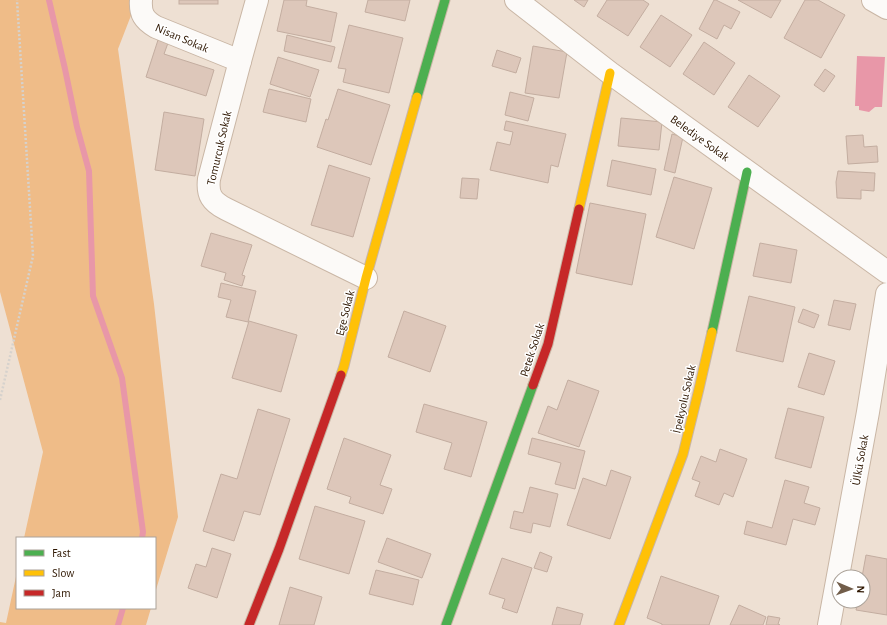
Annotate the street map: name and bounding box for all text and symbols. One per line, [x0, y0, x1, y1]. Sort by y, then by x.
street label: Nisan Sokak [154, 21, 211, 55]
street label: Tomurcuk Sokak [205, 109, 234, 186]
street label: Belediye Sokak [668, 113, 732, 164]
street label: Ege Sokak [334, 289, 357, 337]
street label: Petek Sokak [518, 321, 546, 378]
street label: İpekyolu Sokak [669, 363, 699, 435]
street label: Ülkü Sokak [849, 433, 870, 486]
legend [16, 537, 156, 609]
text: Fast [52, 547, 71, 559]
text: Slow [52, 567, 74, 579]
north arrow [831, 569, 871, 609]
text: N [855, 585, 866, 593]
text: Jam [52, 587, 71, 599]

